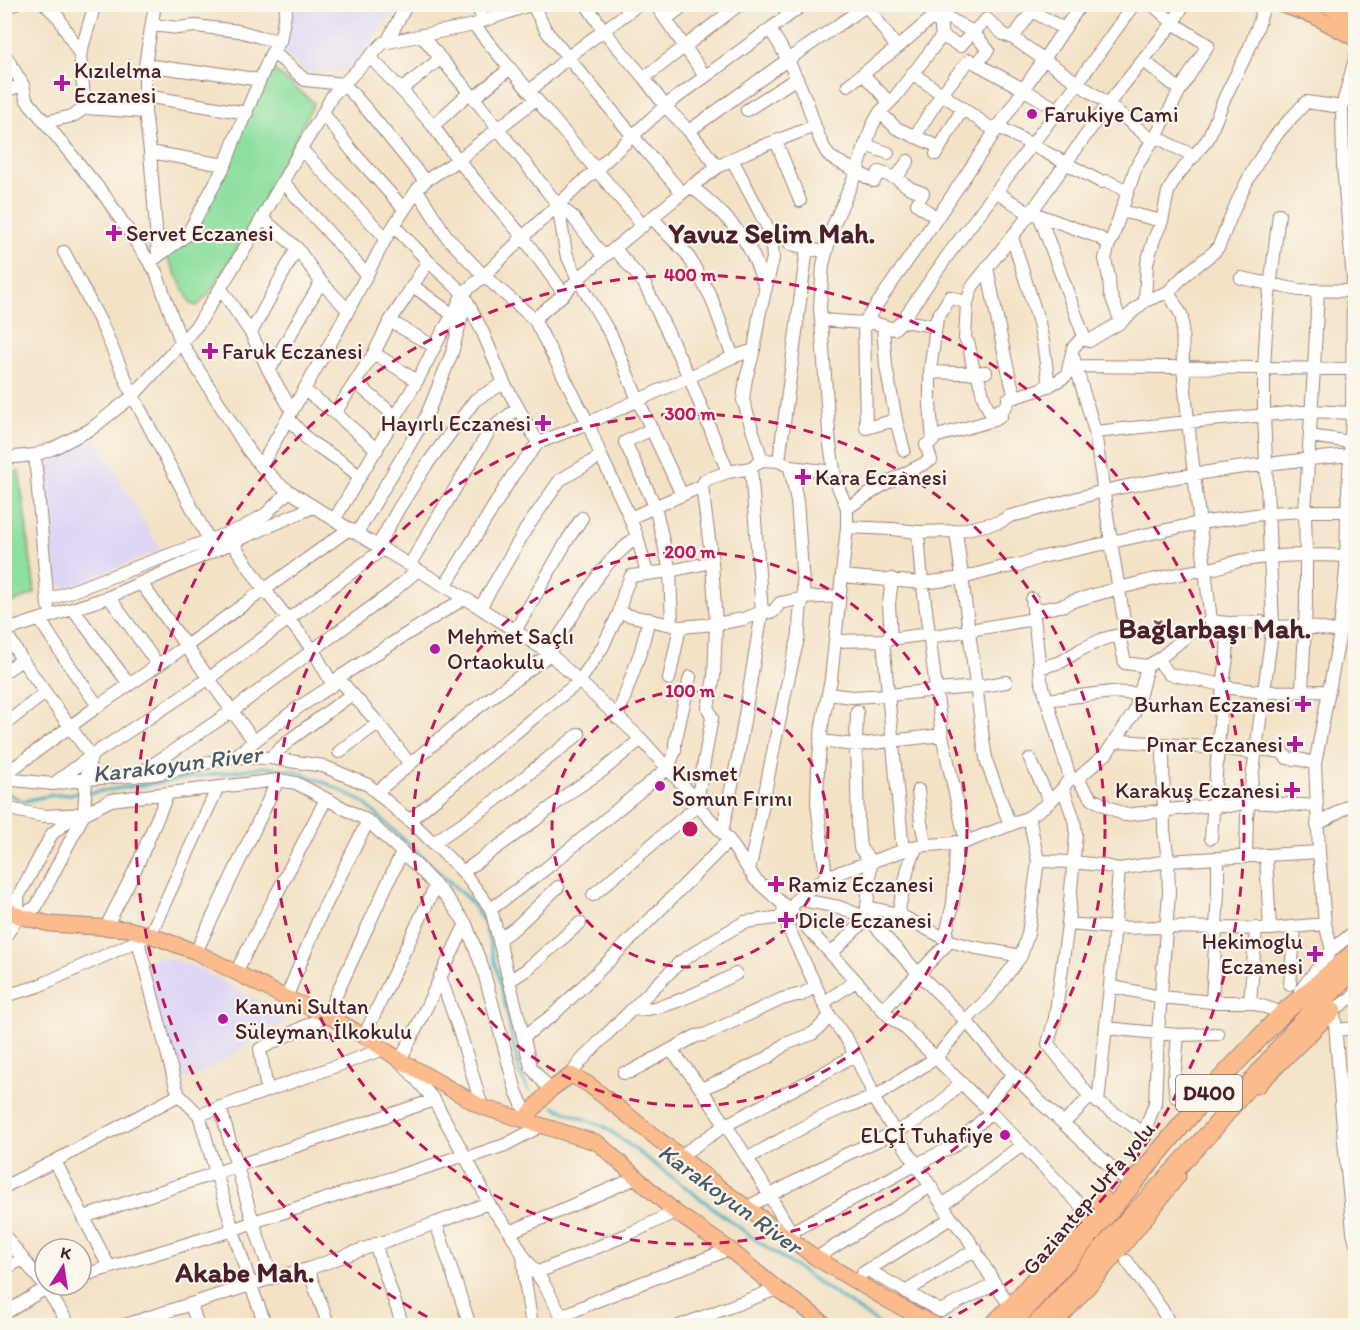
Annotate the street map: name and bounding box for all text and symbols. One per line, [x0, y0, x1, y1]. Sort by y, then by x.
place label: Kızılelma Eczanesi [74, 57, 162, 109]
marker: Kızılelma Eczanesi [55, 76, 69, 90]
place label: Farukiye Cami [1044, 101, 1178, 128]
marker: Farukiye Cami [1025, 107, 1039, 121]
district label: Yavuz Selim Mah. [668, 216, 875, 250]
place label: Servet Eczanesi [126, 220, 274, 247]
marker: Servet Eczanesi [107, 226, 121, 240]
text: 400 m [664, 264, 717, 286]
place label: Faruk Eczanesi [222, 338, 363, 365]
marker: Faruk Eczanesi [203, 344, 217, 358]
text: 300 m [664, 403, 716, 425]
place label: Hayırlı Eczanesi [381, 410, 531, 437]
marker: Hayırlı Eczanesi [536, 416, 550, 430]
place label: Kara Eczanesi [815, 464, 947, 491]
marker: Kara Eczanesi [796, 470, 810, 484]
text: 200 m [665, 541, 716, 563]
district label: Bağlarbaşı Mah. [1119, 611, 1311, 645]
place label: Mehmet Saçlı Ortaokulu [447, 623, 574, 675]
marker: Mehmet Saçlı Ortaokulu [428, 642, 442, 656]
text: 100 m [665, 680, 716, 702]
place label: Burhan Eczanesi [1134, 691, 1291, 718]
marker: Burhan Eczanesi [1296, 697, 1310, 711]
place label: Pınar Eczanesi [1146, 731, 1283, 758]
marker: Pınar Eczanesi [1288, 737, 1302, 751]
water label: Karakoyun River [91, 738, 266, 788]
place label: Kısmet Somun Fırını [672, 760, 792, 812]
place label: Karakuş Eczanesi [1115, 777, 1280, 804]
marker: Kısmet Somun Fırını [653, 779, 667, 793]
marker: Karakuş Eczanesi [1285, 783, 1299, 797]
centre of rings [680, 819, 700, 839]
place label: Ramiz Eczanesi [788, 871, 934, 898]
marker: Ramiz Eczanesi [769, 877, 783, 891]
place label: Dicle Eczanesi [798, 907, 932, 934]
marker: Dicle Eczanesi [779, 913, 793, 927]
place label: Hekimoglu Eczanesi [1202, 928, 1303, 980]
marker: Hekimoglu Eczanesi [1308, 947, 1322, 961]
place label: Kanuni Sultan Süleyman İlkokulu [235, 993, 412, 1045]
marker: Kanuni Sultan Süleyman İlkokulu [216, 1012, 230, 1026]
road number: D400 [1176, 1075, 1242, 1111]
street label: Gaziantep-Urfa yolu [1016, 1116, 1160, 1280]
place label: ELÇİ Tuhafiye [861, 1122, 993, 1149]
marker: ELÇİ Tuhafiye [998, 1128, 1012, 1142]
water label: Karakoyun River [653, 1137, 810, 1262]
north arrow [33, 1237, 93, 1297]
text: K [59, 1242, 74, 1263]
district label: Akabe Mah. [174, 1255, 315, 1289]

